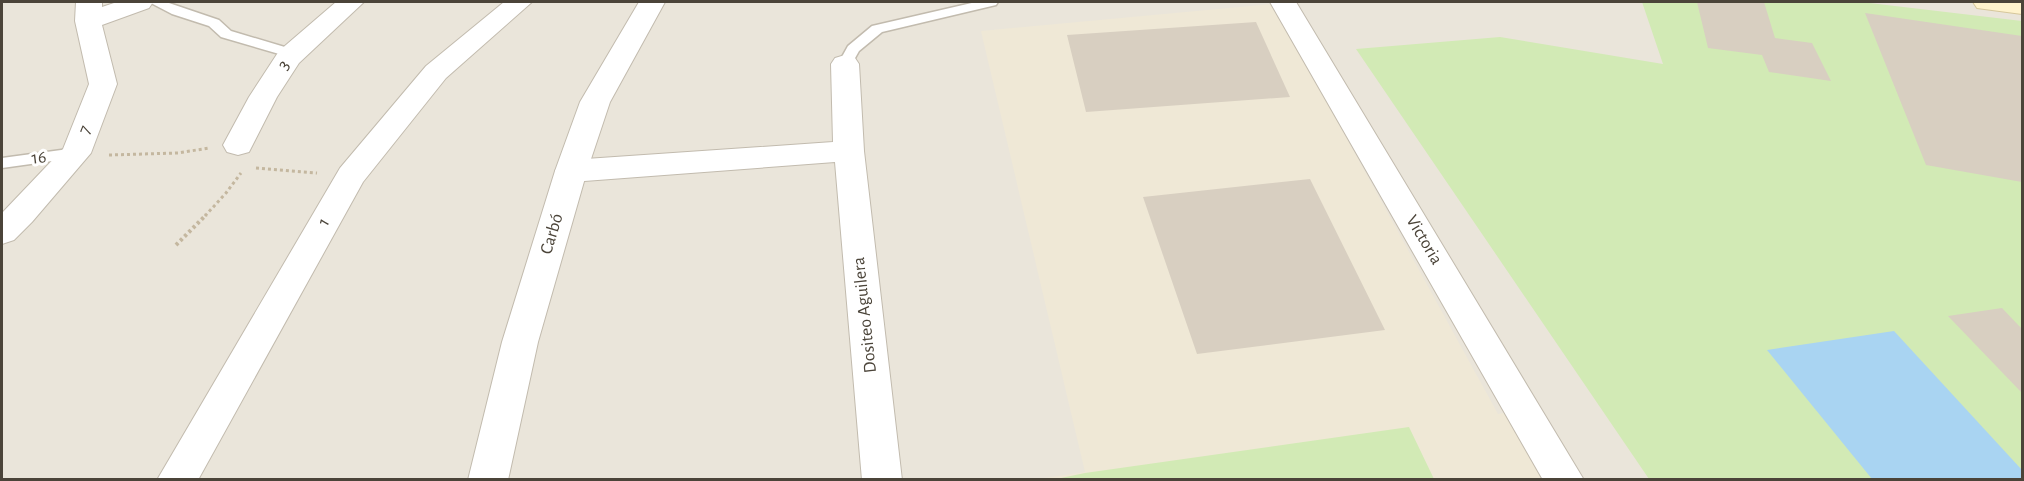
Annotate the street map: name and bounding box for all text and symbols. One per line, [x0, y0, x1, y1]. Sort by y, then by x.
street label: 3 [275, 57, 293, 73]
street label: 7 [75, 123, 95, 137]
street label: 16 [31, 148, 47, 168]
street label: Carbó [537, 211, 567, 256]
street label: Victoria [1402, 212, 1446, 268]
street label: 1 [315, 215, 333, 229]
street label: Dositeo Aguilera [850, 256, 880, 374]

